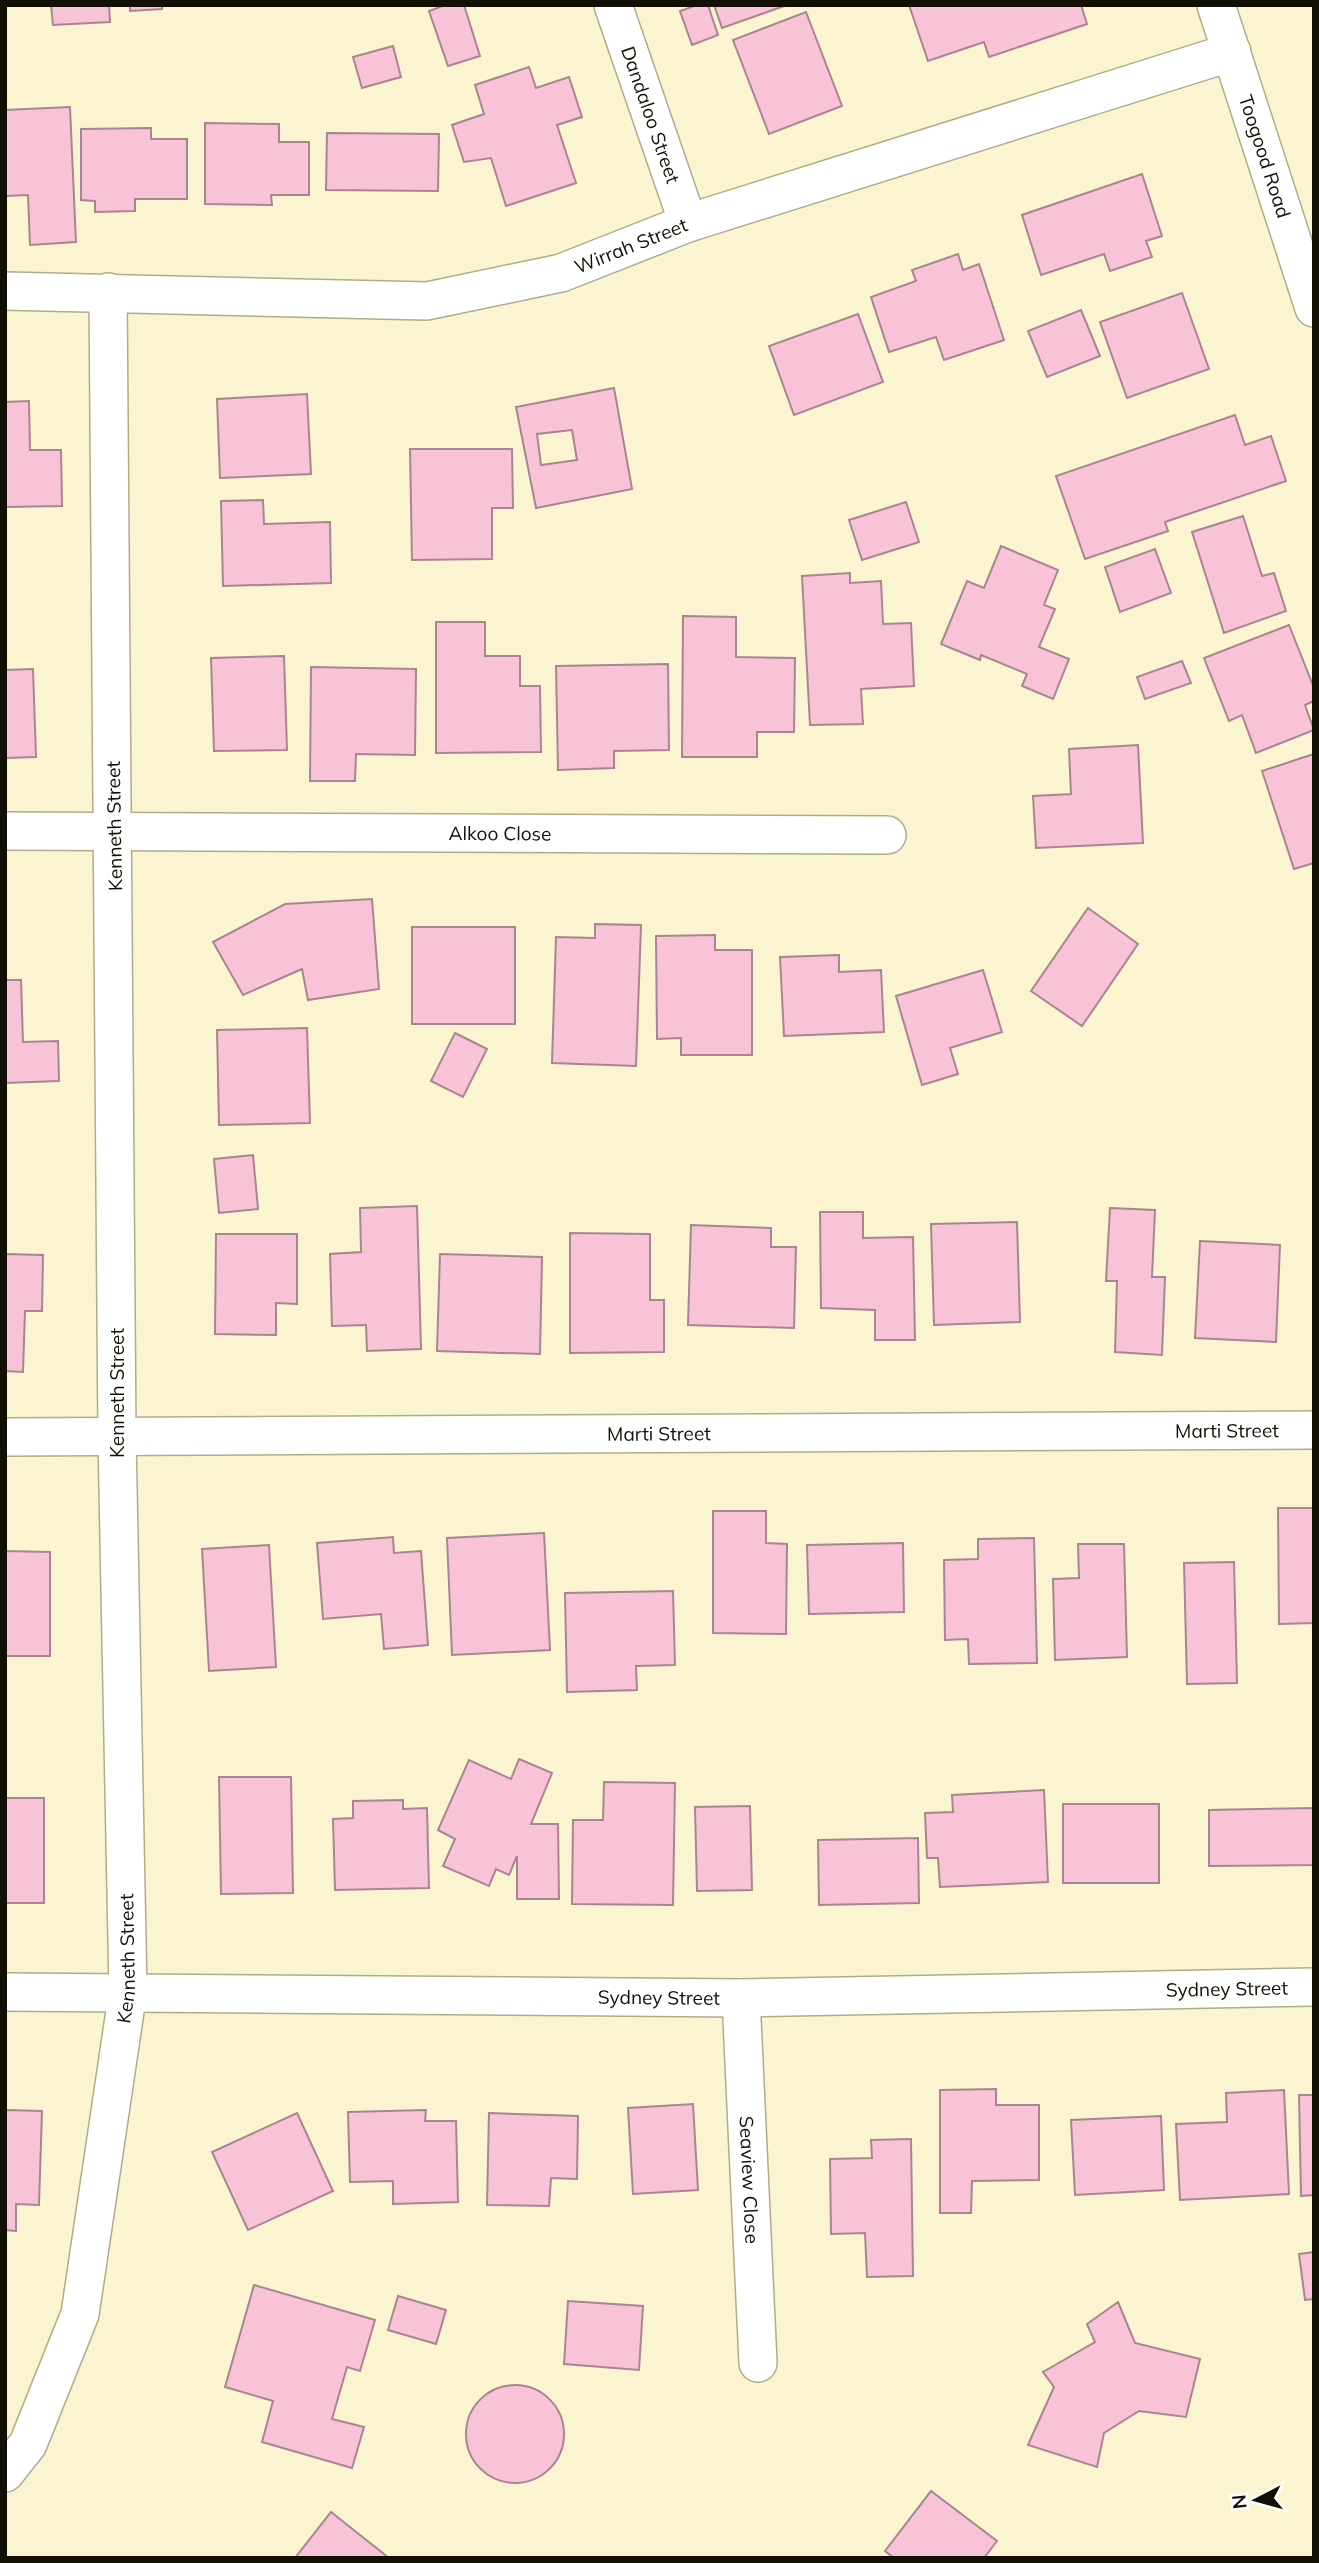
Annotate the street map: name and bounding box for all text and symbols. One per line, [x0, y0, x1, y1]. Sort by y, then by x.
street label: Dandaloo Street [616, 43, 686, 187]
street label: Toogood Road [1234, 92, 1296, 221]
street label: Wirrah Street [571, 212, 691, 279]
street label: Kenneth Street [101, 760, 127, 891]
street label: Alkoo Close [448, 821, 552, 845]
street label: Kenneth Street [105, 1328, 129, 1458]
street label: Marti Street [1175, 1418, 1279, 1443]
street label: Marti Street [607, 1421, 711, 1446]
street label: Kenneth Street [111, 1893, 140, 2025]
street label: Sydney Street [1166, 1975, 1288, 2002]
street label: Sydney Street [598, 1985, 720, 2010]
street label: Seaview Close [735, 2115, 764, 2244]
north arrow [1221, 2465, 1291, 2535]
text: N [1226, 2493, 1252, 2510]

